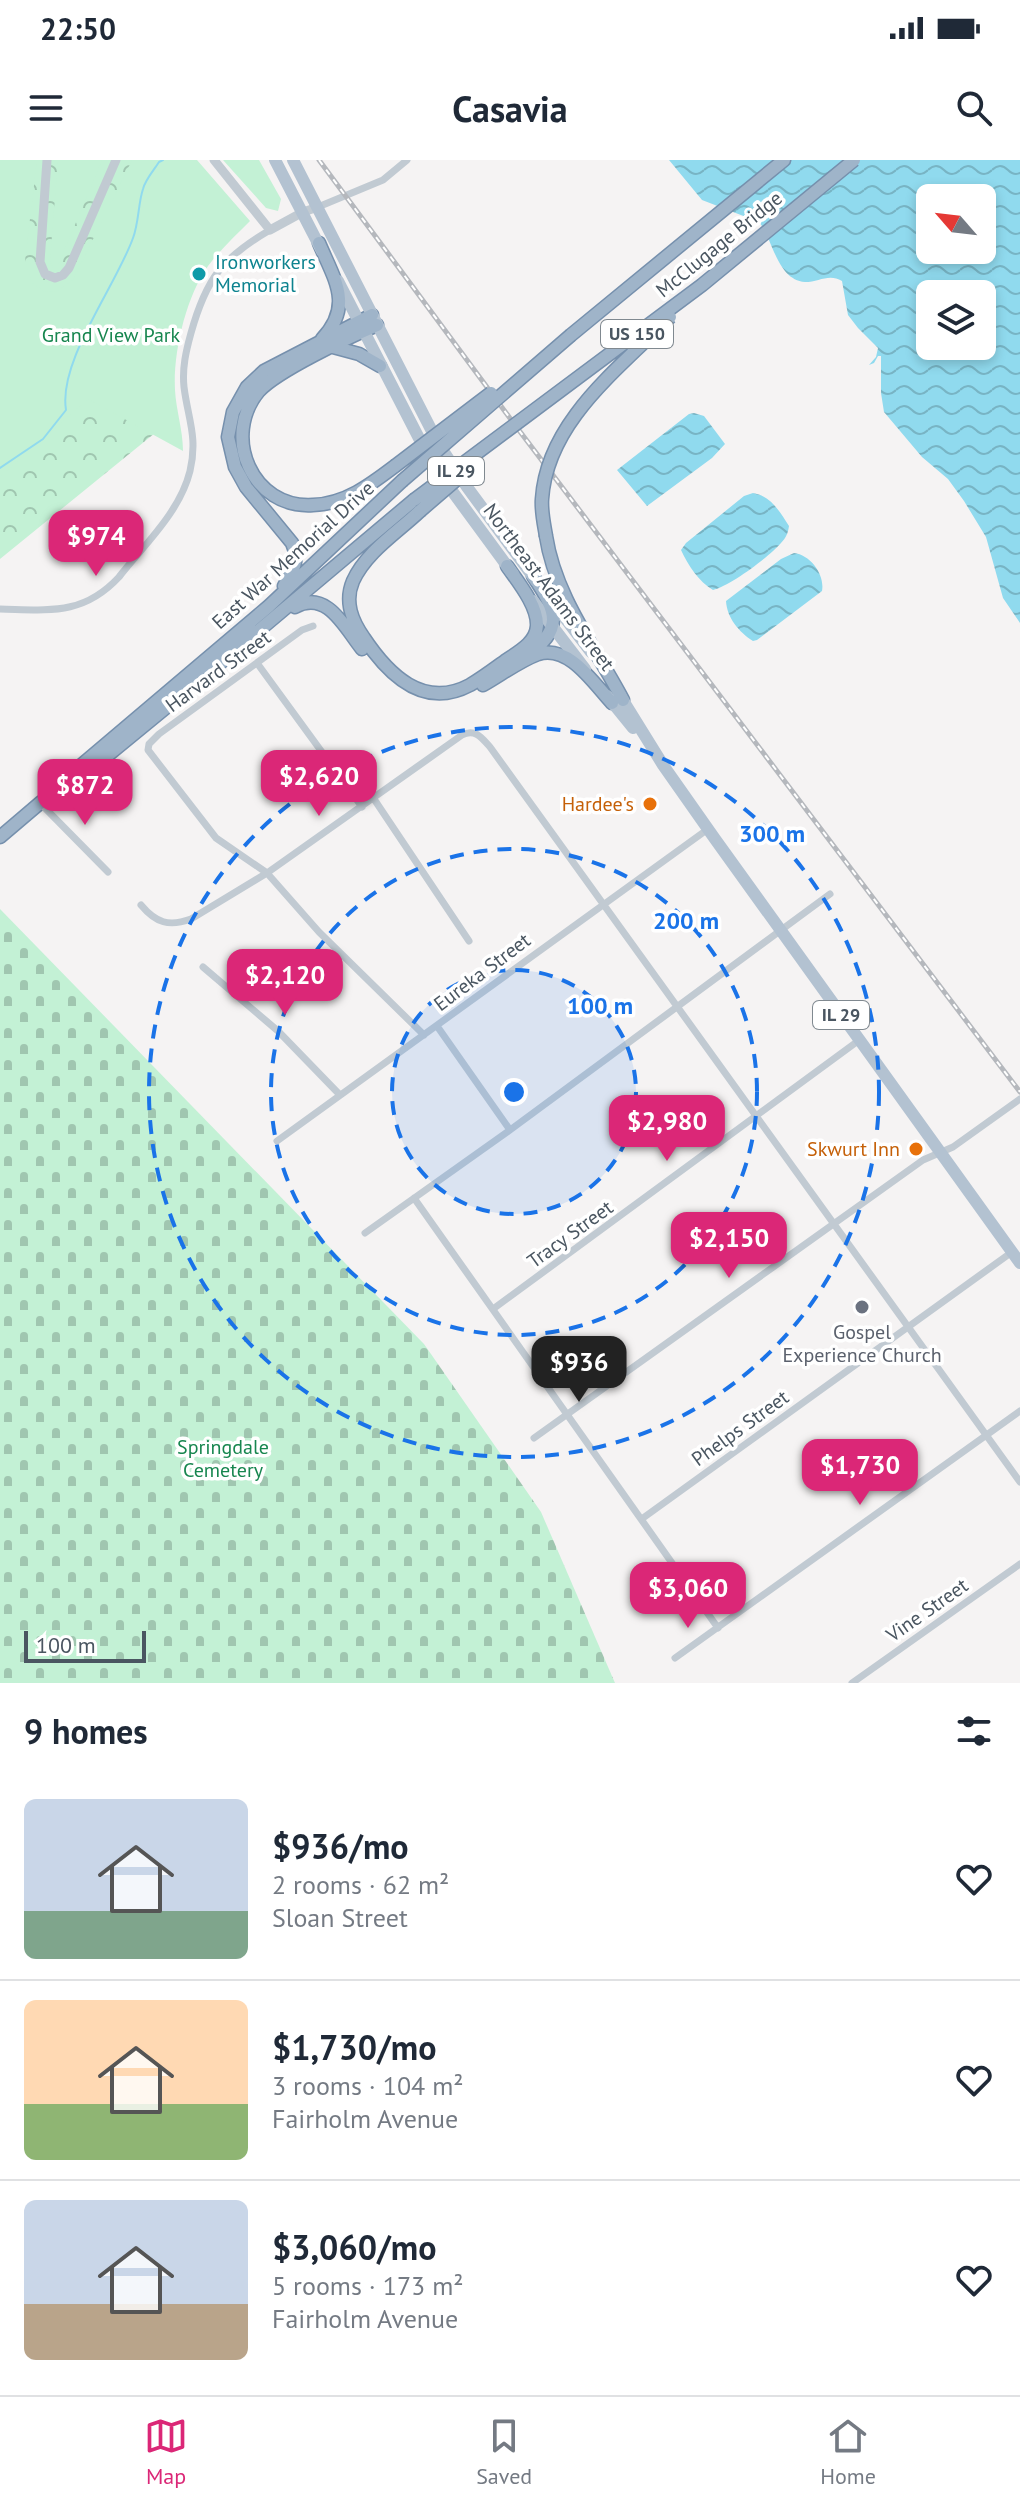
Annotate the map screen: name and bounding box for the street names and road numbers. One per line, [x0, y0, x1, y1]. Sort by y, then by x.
street label: McClugage Bridge [650, 185, 788, 303]
road number: US 150 [601, 320, 673, 348]
road number: IL 29 [428, 457, 484, 485]
street label: East War Memorial Drive [206, 475, 380, 635]
street label: Northeast Adams Street [478, 498, 621, 676]
street label: Harvard Street [160, 624, 276, 718]
street label: Eureka Street [428, 927, 536, 1017]
road number: IL 29 [813, 1001, 869, 1029]
street label: Tracy Street [522, 1194, 618, 1274]
street label: Phelps Street [686, 1384, 794, 1472]
street label: Vine Street [880, 1572, 973, 1648]

